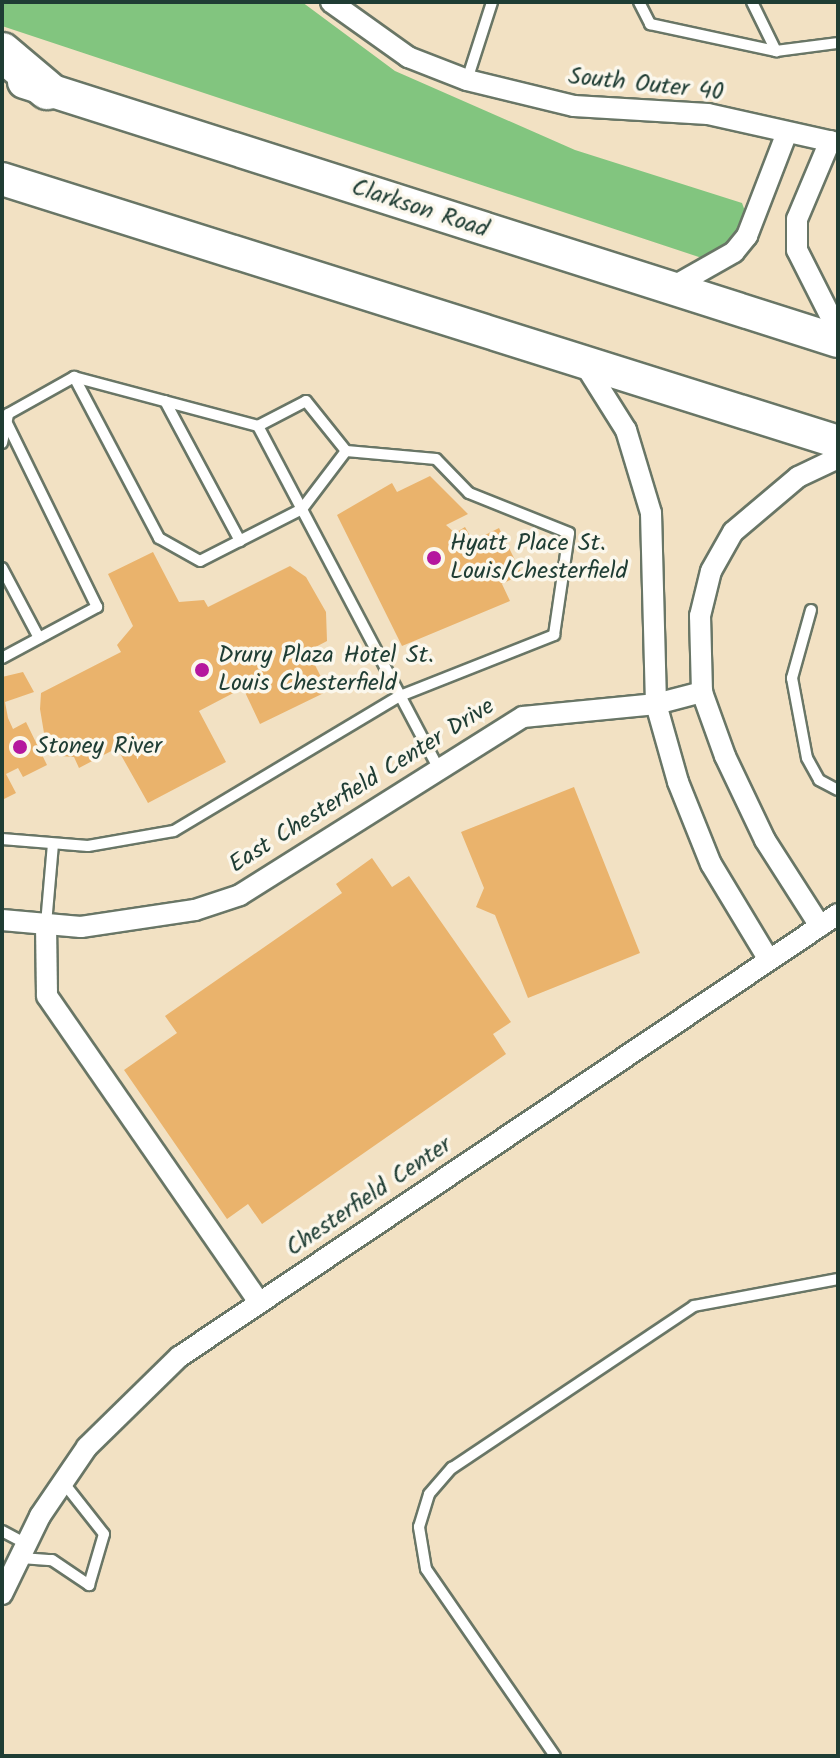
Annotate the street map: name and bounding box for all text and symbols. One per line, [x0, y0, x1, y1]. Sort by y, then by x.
street label: South Outer 40 [567, 63, 725, 107]
street label: Clarkson Road [348, 173, 492, 245]
place label: Hyatt Place St. Louis/Chesterfield [450, 530, 628, 586]
marker: Hyatt Place St. Louis/Chesterfield [425, 549, 443, 567]
place label: Drury Plaza Hotel St. Louis Chesterfield [218, 642, 434, 698]
marker: Drury Plaza Hotel St. Louis Chesterfield [193, 661, 211, 679]
street label: East Chesterfield Center Drive [224, 692, 500, 880]
place label: Stoney River [36, 733, 162, 761]
marker: Stoney River [11, 738, 29, 756]
street label: Chesterfield Center [281, 1131, 457, 1263]

